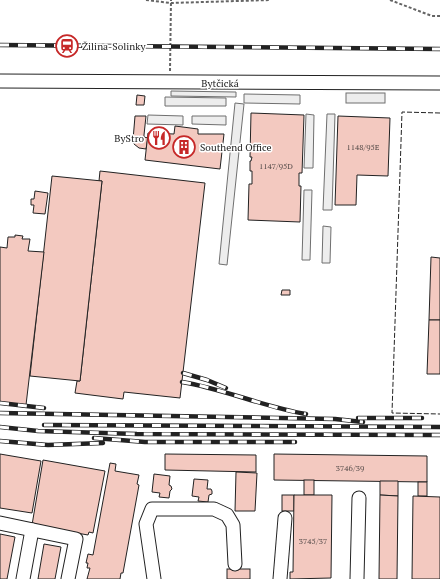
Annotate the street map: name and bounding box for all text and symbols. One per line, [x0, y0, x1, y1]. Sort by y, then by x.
station icon: Žilina-Solinky [54, 33, 80, 59]
place label: Žilina-Solinky [82, 40, 146, 53]
street label: Bytčická [201, 77, 239, 90]
restaurant icon: ByStro [146, 125, 172, 151]
place label: ByStro [114, 132, 144, 145]
building icon: Southend Office [171, 134, 197, 160]
place label: Southend Office [200, 141, 272, 154]
house number: 1148/95E [347, 142, 380, 152]
house number: 1147/95D [259, 161, 293, 171]
house number: 3746/39 [336, 463, 364, 473]
house number: 3745/37 [299, 536, 327, 546]

